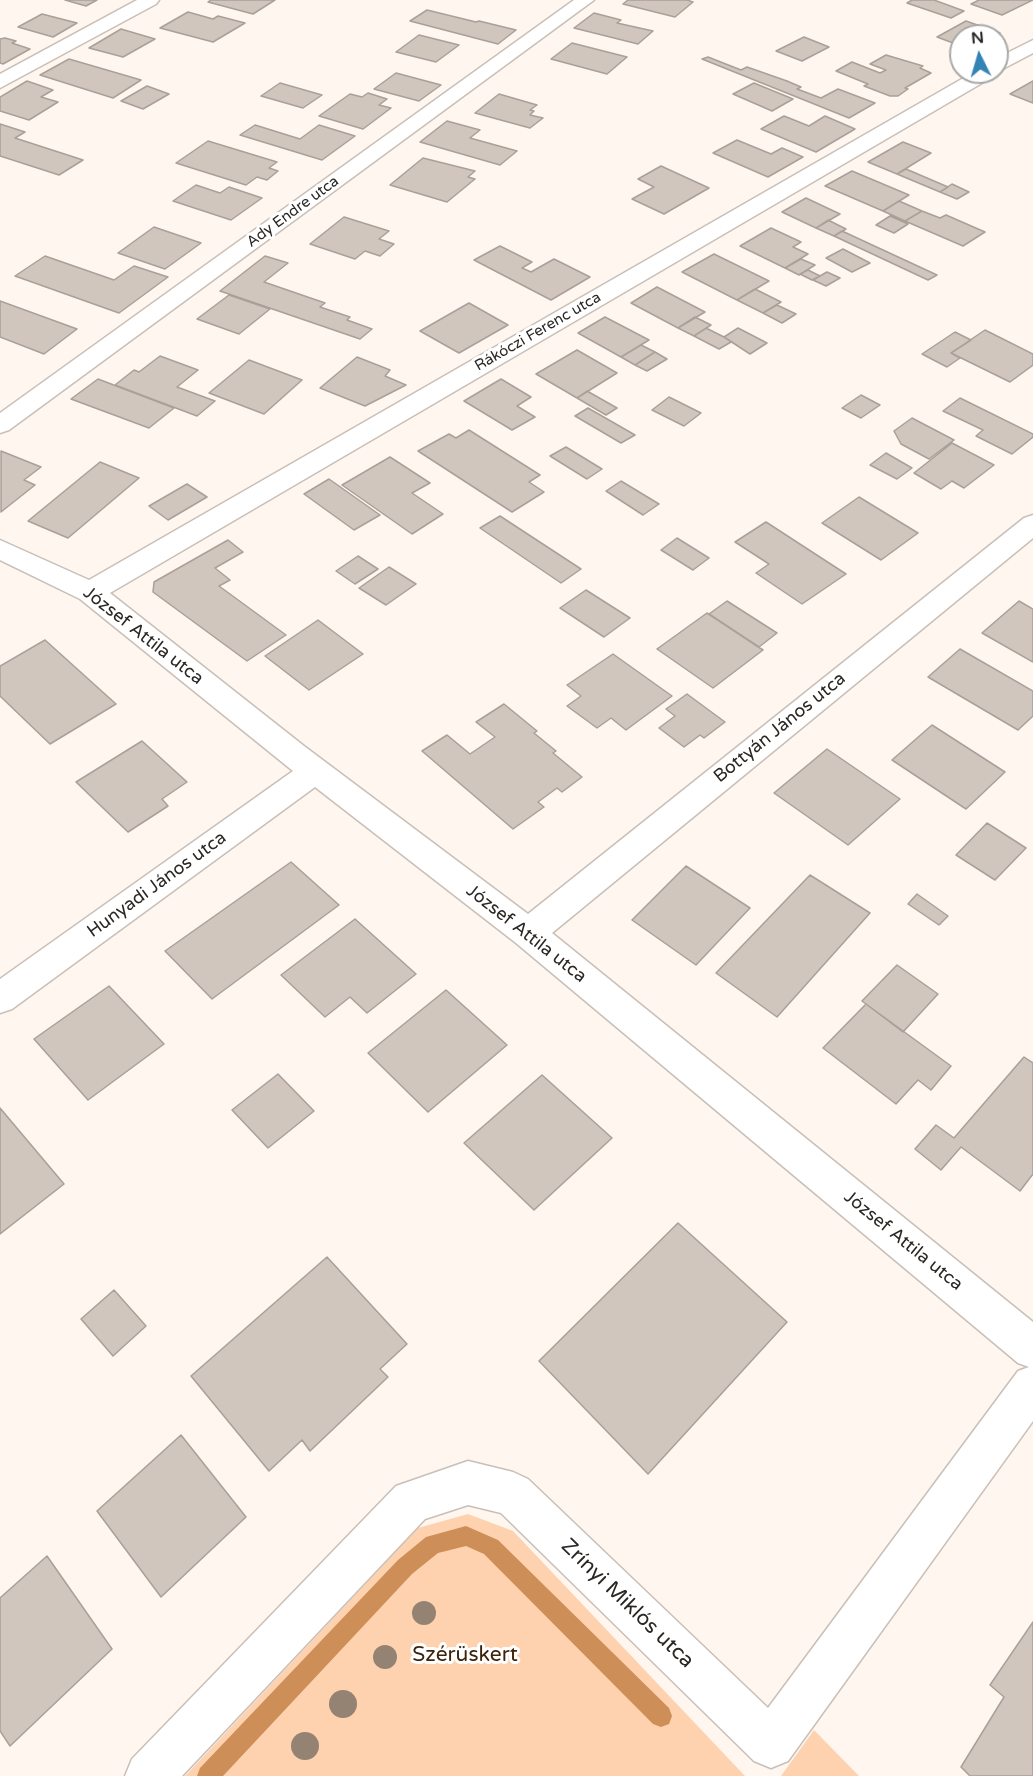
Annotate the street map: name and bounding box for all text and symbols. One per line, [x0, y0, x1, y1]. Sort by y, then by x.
north arrow [949, 24, 1009, 84]
text: N [970, 28, 985, 49]
street label: Ady Endre utca [243, 173, 343, 251]
street label: Rákóczi Ferenc utca [472, 289, 604, 375]
street label: József Attila utca [79, 582, 207, 690]
street label: Bottyán János utca [710, 668, 850, 788]
street label: Hunyadi János utca [83, 827, 231, 943]
street label: József Attila utca [462, 880, 590, 988]
street label: József Attila utca [839, 1186, 967, 1296]
street label: Zrínyi Miklós utca [555, 1534, 699, 1674]
park label: Szérüskert [412, 1642, 518, 1668]

